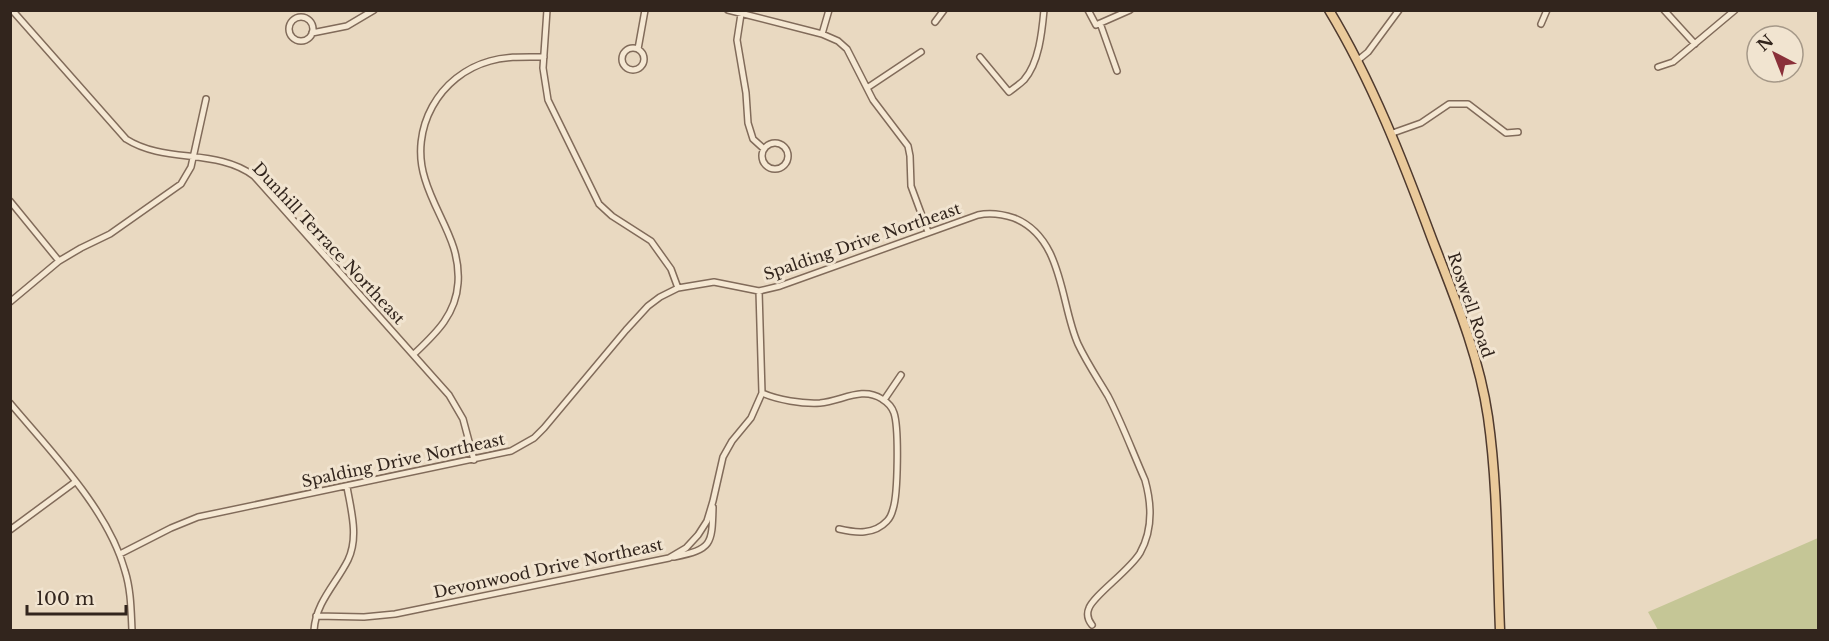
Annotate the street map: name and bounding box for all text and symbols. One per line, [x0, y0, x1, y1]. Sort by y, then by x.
north arrow [1745, 24, 1805, 84]
text: N [1753, 30, 1777, 55]
street label: Dunhill Terrace Northeast [249, 158, 409, 328]
street label: Spalding Drive Northeast [761, 198, 963, 284]
street label: Roswell Road [1444, 250, 1498, 361]
street label: Spalding Drive Northeast [300, 429, 506, 491]
street label: Devonwood Drive Northeast [431, 534, 665, 602]
scale bar [27, 578, 126, 616]
text: 100 m [36, 588, 94, 610]

